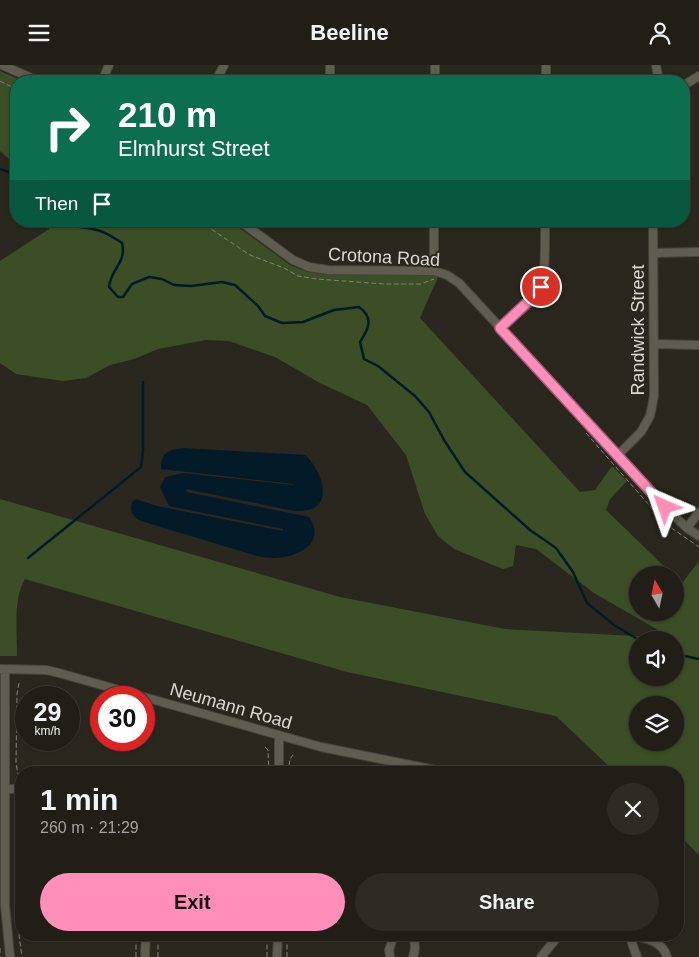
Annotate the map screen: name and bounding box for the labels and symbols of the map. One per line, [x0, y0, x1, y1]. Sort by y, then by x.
street label: Crotona Road [328, 244, 440, 270]
street label: Randwick Street [628, 264, 648, 396]
pin [520, 266, 562, 308]
position arrow [638, 480, 690, 532]
north arrow [629, 566, 684, 621]
street label: Neumann Road [168, 679, 294, 733]
speed limit sign: 30 [90, 686, 155, 751]

